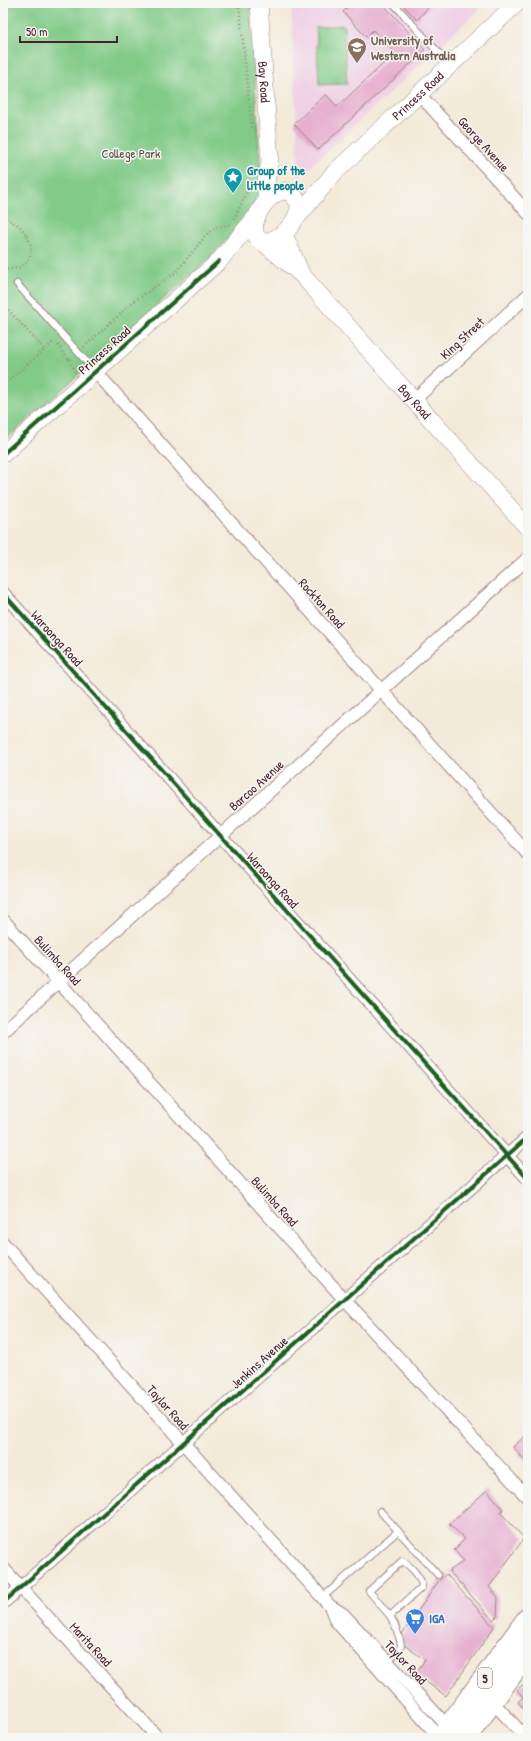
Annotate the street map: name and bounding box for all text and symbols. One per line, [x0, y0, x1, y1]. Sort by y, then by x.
scale bar [20, 18, 117, 44]
text: 50 m [26, 23, 47, 40]
place label: University of Western Australia [371, 31, 456, 64]
school or university icon: University of Western Australia [346, 36, 368, 64]
street label: Bay Road [254, 60, 275, 103]
street label: Princess Road [388, 67, 447, 124]
street label: George Avenue [454, 112, 514, 176]
park label: College Park [102, 144, 161, 162]
place label: Group of the little people [247, 161, 306, 195]
place icon: Group of the little people [222, 166, 244, 194]
street label: King Street [436, 312, 488, 363]
street label: Princess Road [74, 322, 134, 378]
street label: Bay Road [394, 380, 435, 423]
street label: Rockton Road [295, 574, 349, 632]
street label: Waroonga Road [27, 606, 87, 670]
street label: Barcoo Avenue [225, 755, 287, 815]
street label: Waroonga Road [243, 848, 303, 912]
street label: Bulimba Road [31, 931, 85, 989]
street label: Bulimba Road [248, 1172, 302, 1230]
street label: Jenkins Avenue [227, 1332, 291, 1392]
street label: Taylor Road [143, 1381, 193, 1433]
supermarket icon: IGA [404, 1607, 426, 1635]
place label: IGA [429, 1609, 445, 1627]
street label: Marita Road [66, 1618, 116, 1670]
street label: Taylor Road [381, 1636, 431, 1688]
road number: 5 [478, 1668, 492, 1688]

